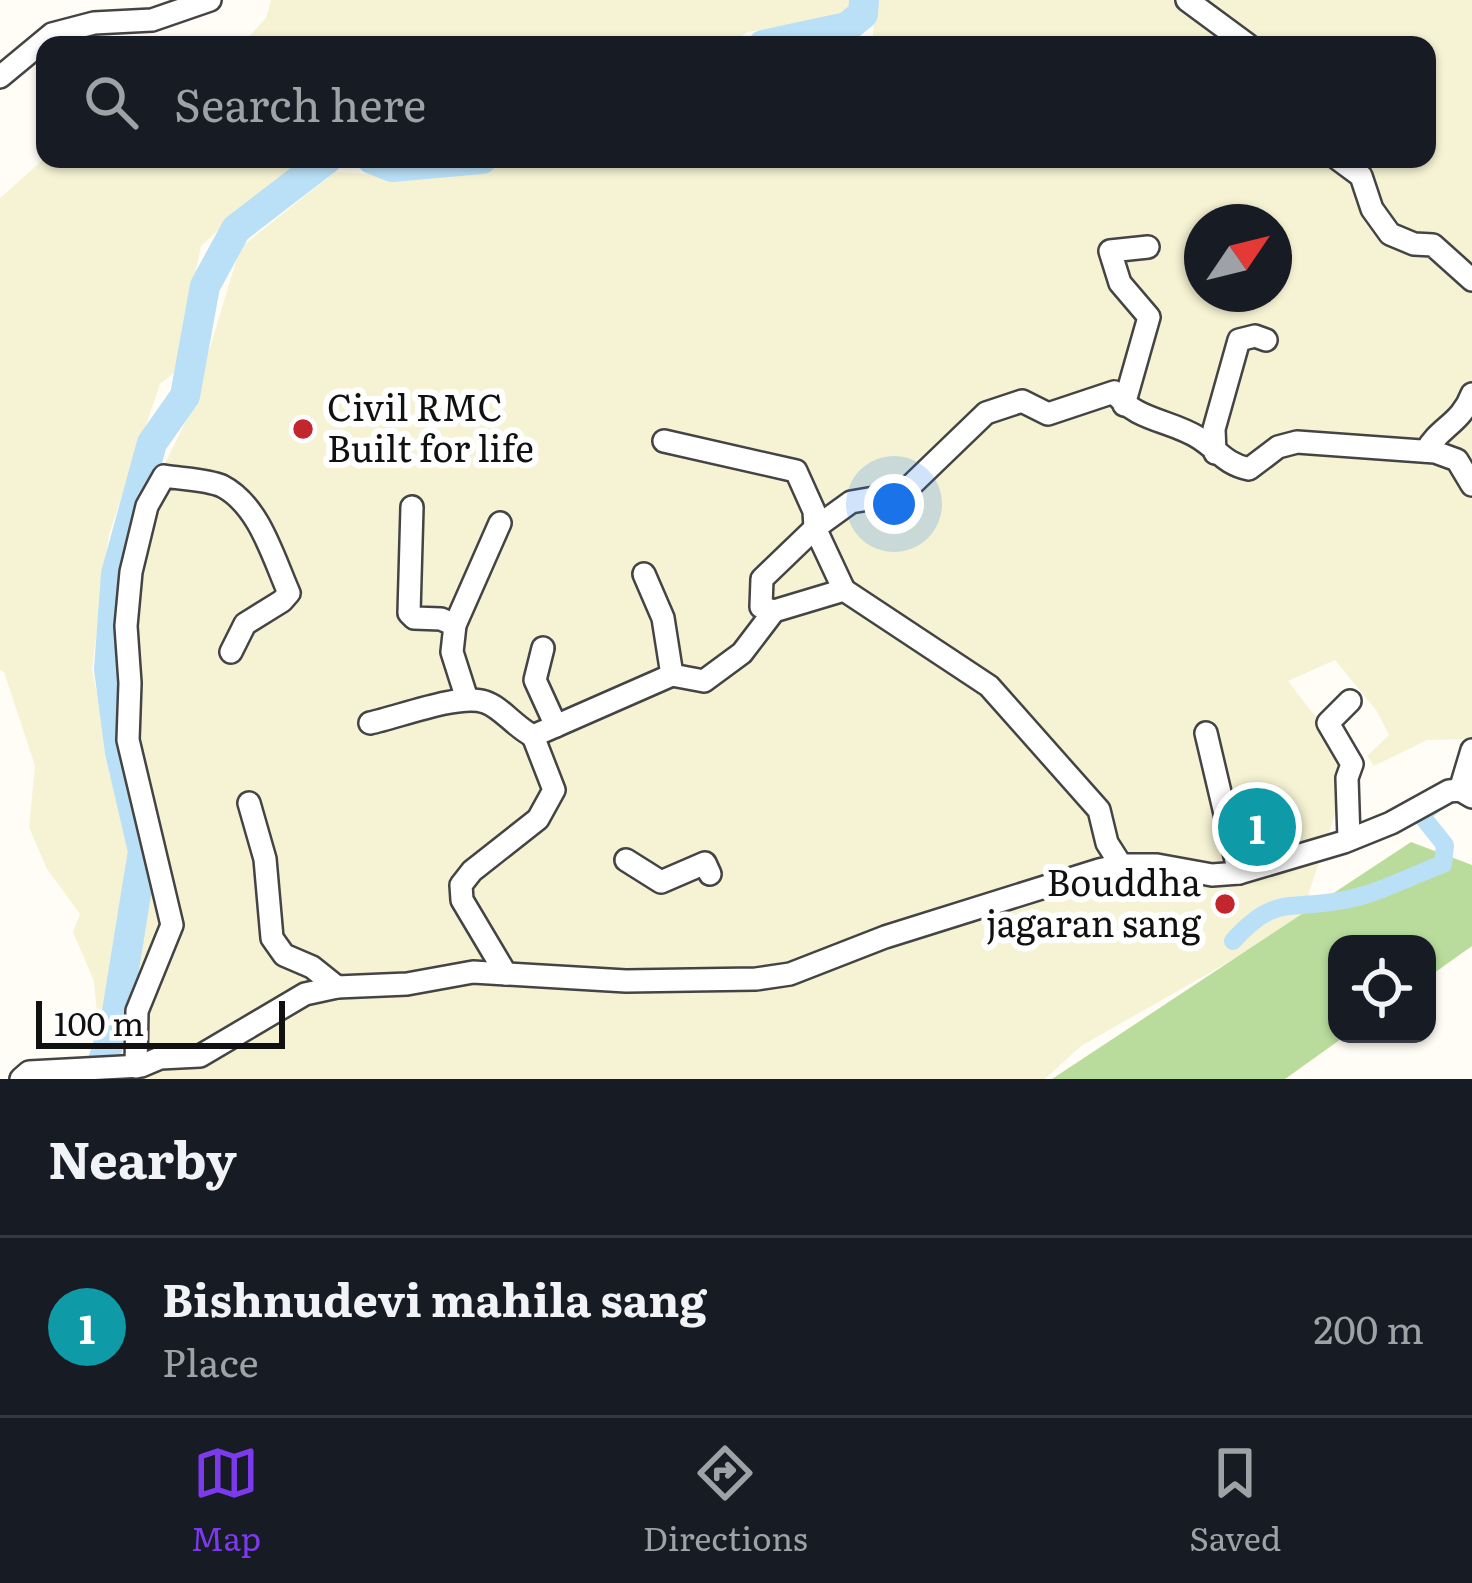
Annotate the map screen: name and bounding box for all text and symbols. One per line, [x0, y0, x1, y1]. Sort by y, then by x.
search box [36, 36, 1436, 168]
icon: search [78, 69, 144, 135]
text: Search here [174, 69, 426, 136]
north arrow [1184, 204, 1292, 312]
place label: Civil RMC Built for life [327, 379, 534, 473]
marker: Civil RMC Built for life [290, 416, 316, 442]
your location [864, 474, 924, 534]
pin: 1 [1218, 782, 1296, 872]
place label: Bouddha jagaran sang [986, 854, 1202, 948]
marker: Bouddha jagaran sang [1212, 891, 1238, 917]
map controls [1328, 935, 1436, 1043]
button: locate [1328, 935, 1436, 1043]
scale bar [36, 995, 285, 1048]
text: 100 m [54, 997, 144, 1046]
text: Nearby [48, 1119, 237, 1195]
text: Bishnudevi mahila sang [162, 1264, 707, 1331]
text: 1 [79, 1298, 95, 1356]
text: 200 m [1314, 1298, 1424, 1356]
text: Place [162, 1331, 259, 1389]
tab: Map [191, 1440, 261, 1561]
tab: Directions [643, 1440, 808, 1561]
tab: Saved [1189, 1440, 1281, 1561]

